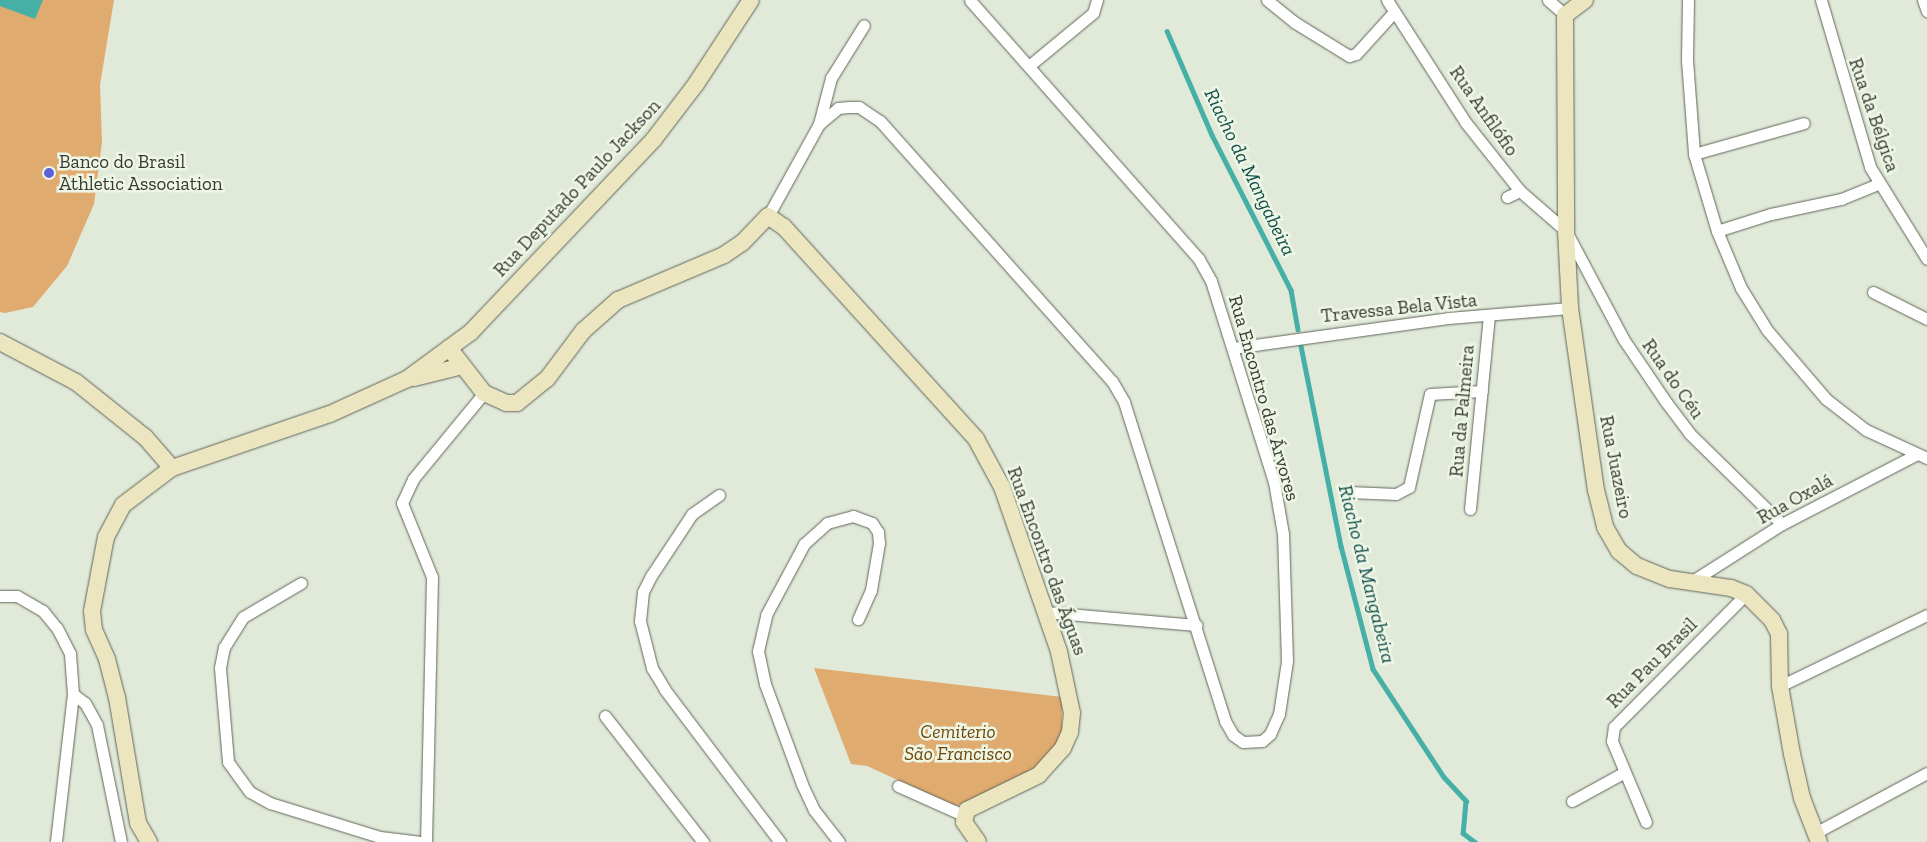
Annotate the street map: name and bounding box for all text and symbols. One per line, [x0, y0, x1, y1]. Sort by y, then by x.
street label: Rua da Bélgica [1844, 55, 1904, 175]
street label: Rua Anfilófio [1444, 61, 1524, 161]
water label: Riacho da Mangabeira [1199, 84, 1301, 260]
street label: Rua Deputado Paulo Jackson [489, 94, 665, 282]
place label: Banco do Brasil Athletic Association [59, 151, 223, 195]
marker: Banco do Brasil Athletic Association [43, 167, 55, 179]
street label: Travessa Bela Vista [1320, 288, 1478, 328]
street label: Rua Encontro das Árvores [1224, 292, 1304, 504]
street label: Rua do Céu [1637, 335, 1709, 423]
street label: Rua da Palmeira [1445, 344, 1479, 478]
street label: Rua Juazeiro [1595, 413, 1637, 521]
street label: Rua Encontro das Águas [1002, 463, 1092, 659]
street label: Rua Oxalá [1753, 469, 1837, 529]
water label: Riacho da Mangabeira [1333, 482, 1401, 666]
street label: Rua Pau Brasil [1602, 613, 1702, 713]
park label: Cemiterio São Francisco [904, 721, 1012, 765]

